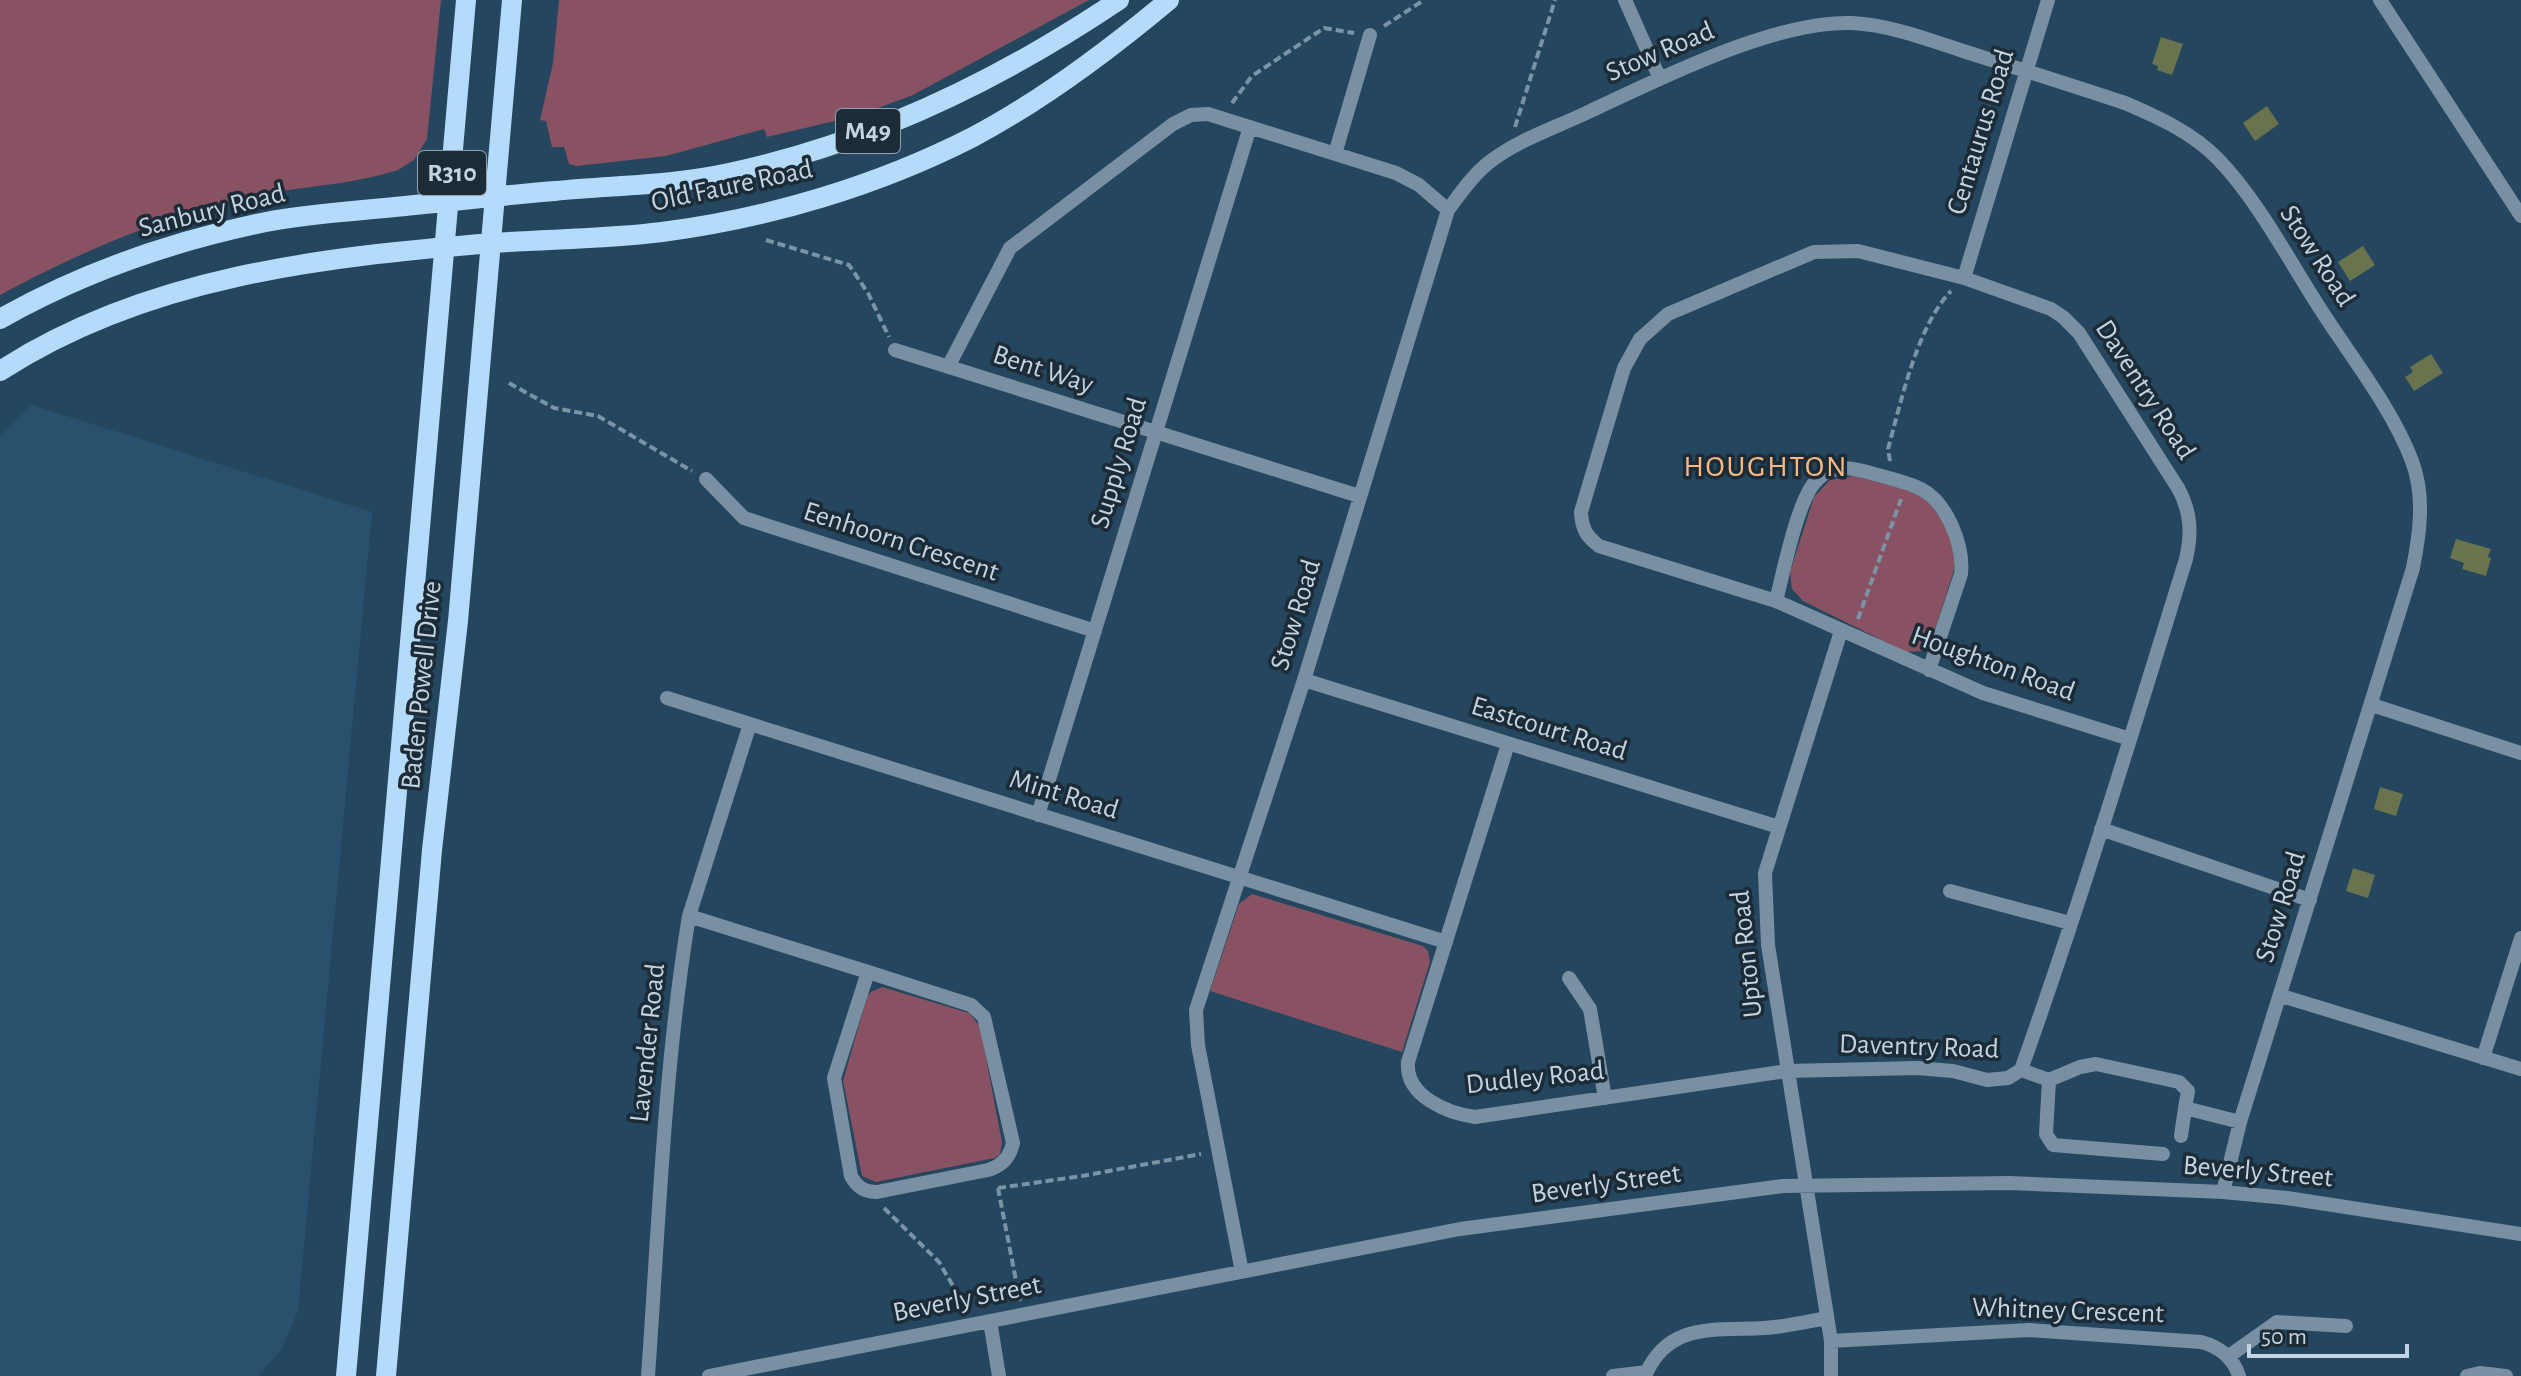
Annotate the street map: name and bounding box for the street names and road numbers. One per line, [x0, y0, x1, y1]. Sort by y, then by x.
street label: Stow Road [1602, 17, 1718, 87]
street label: Centaurus Road [1943, 46, 2019, 218]
road number: M49 [836, 109, 900, 153]
road number: R310 [418, 151, 486, 195]
street label: Old Faure Road [649, 155, 815, 217]
street label: Sanbury Road [136, 179, 288, 243]
street label: Stow Road [2274, 200, 2360, 312]
street label: Daventry Road [2090, 315, 2200, 465]
street label: Bent Way [989, 341, 1097, 399]
street label: Supply Road [1086, 394, 1152, 532]
street label: Eenhoorn Crescent [800, 497, 1002, 587]
street label: Stow Road [1266, 556, 1326, 674]
street label: Baden Powell Drive [397, 579, 447, 791]
street label: Houghton Road [1908, 622, 2078, 706]
street label: Eastcourt Road [1468, 692, 1630, 766]
street label: Mint Road [1006, 765, 1122, 825]
street label: Stow Road [2251, 848, 2311, 966]
street label: Upton Road [1726, 889, 1768, 1019]
street label: Lavender Road [626, 962, 670, 1124]
street label: Daventry Road [1839, 1030, 1999, 1064]
street label: Dudley Road [1464, 1057, 1606, 1099]
street label: Beverly Street [2182, 1151, 2334, 1193]
street label: Beverly Street [1530, 1160, 1683, 1208]
street label: Beverly Street [890, 1271, 1044, 1327]
street label: Whitney Crescent [1971, 1294, 2165, 1328]

